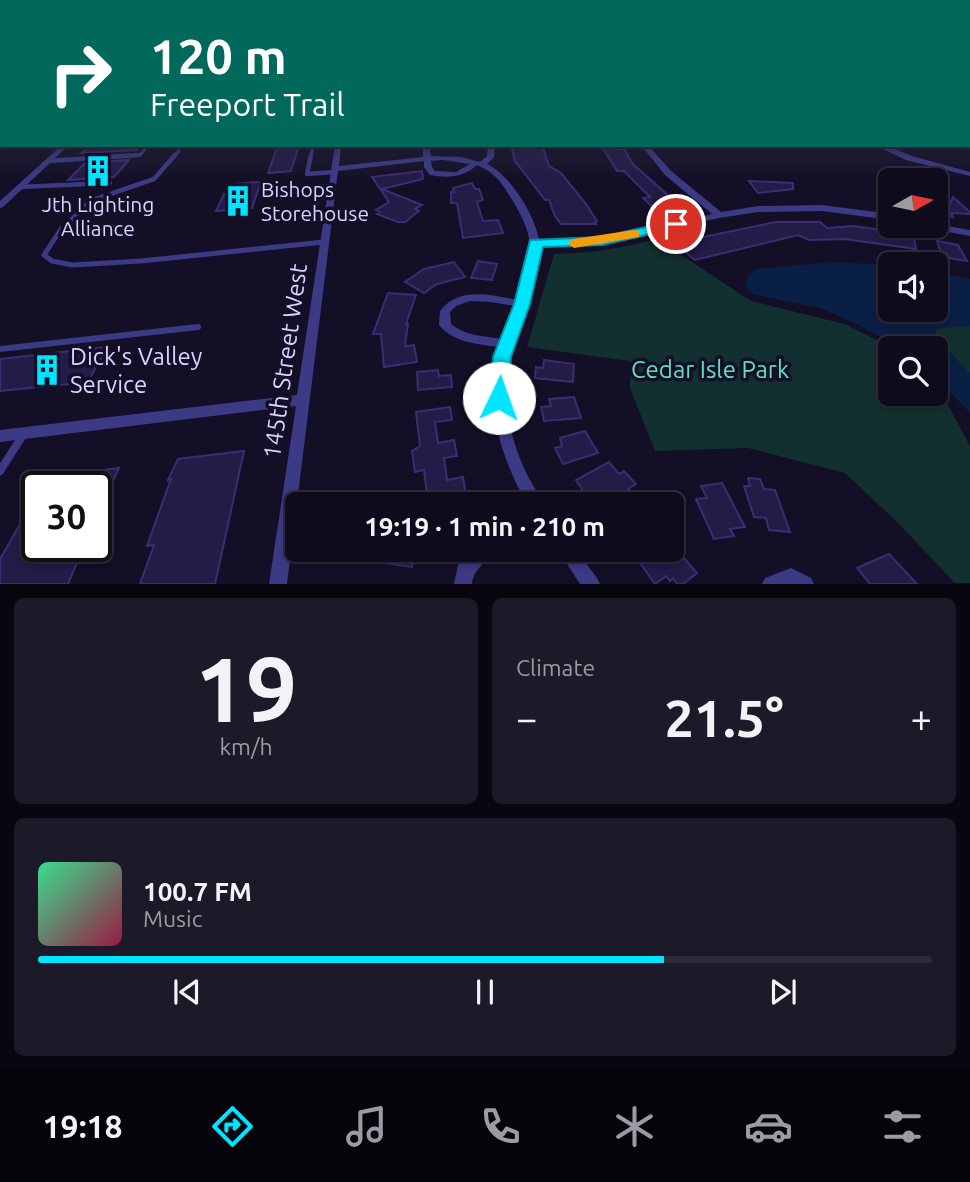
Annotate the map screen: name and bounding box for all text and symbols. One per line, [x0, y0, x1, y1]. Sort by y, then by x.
icon: right [35, 28, 126, 119]
text: 120 m [150, 28, 287, 83]
text: Freeport Trail [150, 86, 345, 122]
building icon: Jth Lighting Alliance [81, 154, 115, 188]
north arrow [878, 168, 948, 238]
map controls [878, 168, 948, 406]
place label: Bishops Storehouse [261, 177, 369, 225]
building icon: Bishops Storehouse [221, 184, 255, 218]
place label: Jth Lighting Alliance [42, 192, 154, 240]
pin [646, 194, 706, 254]
icon: arrive [657, 205, 695, 243]
button: sound [878, 252, 948, 322]
street label: 145th Street West [258, 261, 312, 460]
button: search [878, 336, 948, 406]
place label: Dick's Valley Service [70, 343, 203, 398]
building icon: Dick's Valley Service [30, 353, 64, 387]
park label: Cedar Isle Park [631, 356, 789, 383]
position arrow [462, 361, 536, 435]
speed limit sign: 30 [21, 471, 112, 562]
text: 19:19 · 1 min · 210 m [364, 512, 605, 541]
text: 19 [195, 637, 297, 739]
text: Climate [516, 655, 595, 680]
text: 21.5° [664, 689, 784, 747]
text: − [516, 697, 537, 739]
text: + [911, 697, 932, 739]
text: km/h [219, 734, 273, 759]
text: 100.7 FM [143, 877, 252, 906]
text: Music [143, 906, 202, 931]
icon: previous [168, 973, 206, 1011]
icon: pause [466, 973, 504, 1011]
icon: next [764, 973, 802, 1011]
icon: directions [208, 1102, 257, 1151]
icon: music [342, 1102, 391, 1151]
icon: phone [476, 1102, 525, 1151]
icon: climate [610, 1102, 659, 1151]
icon: car [744, 1102, 793, 1151]
icon: filters [878, 1102, 927, 1151]
text: 19:18 [43, 1108, 123, 1144]

